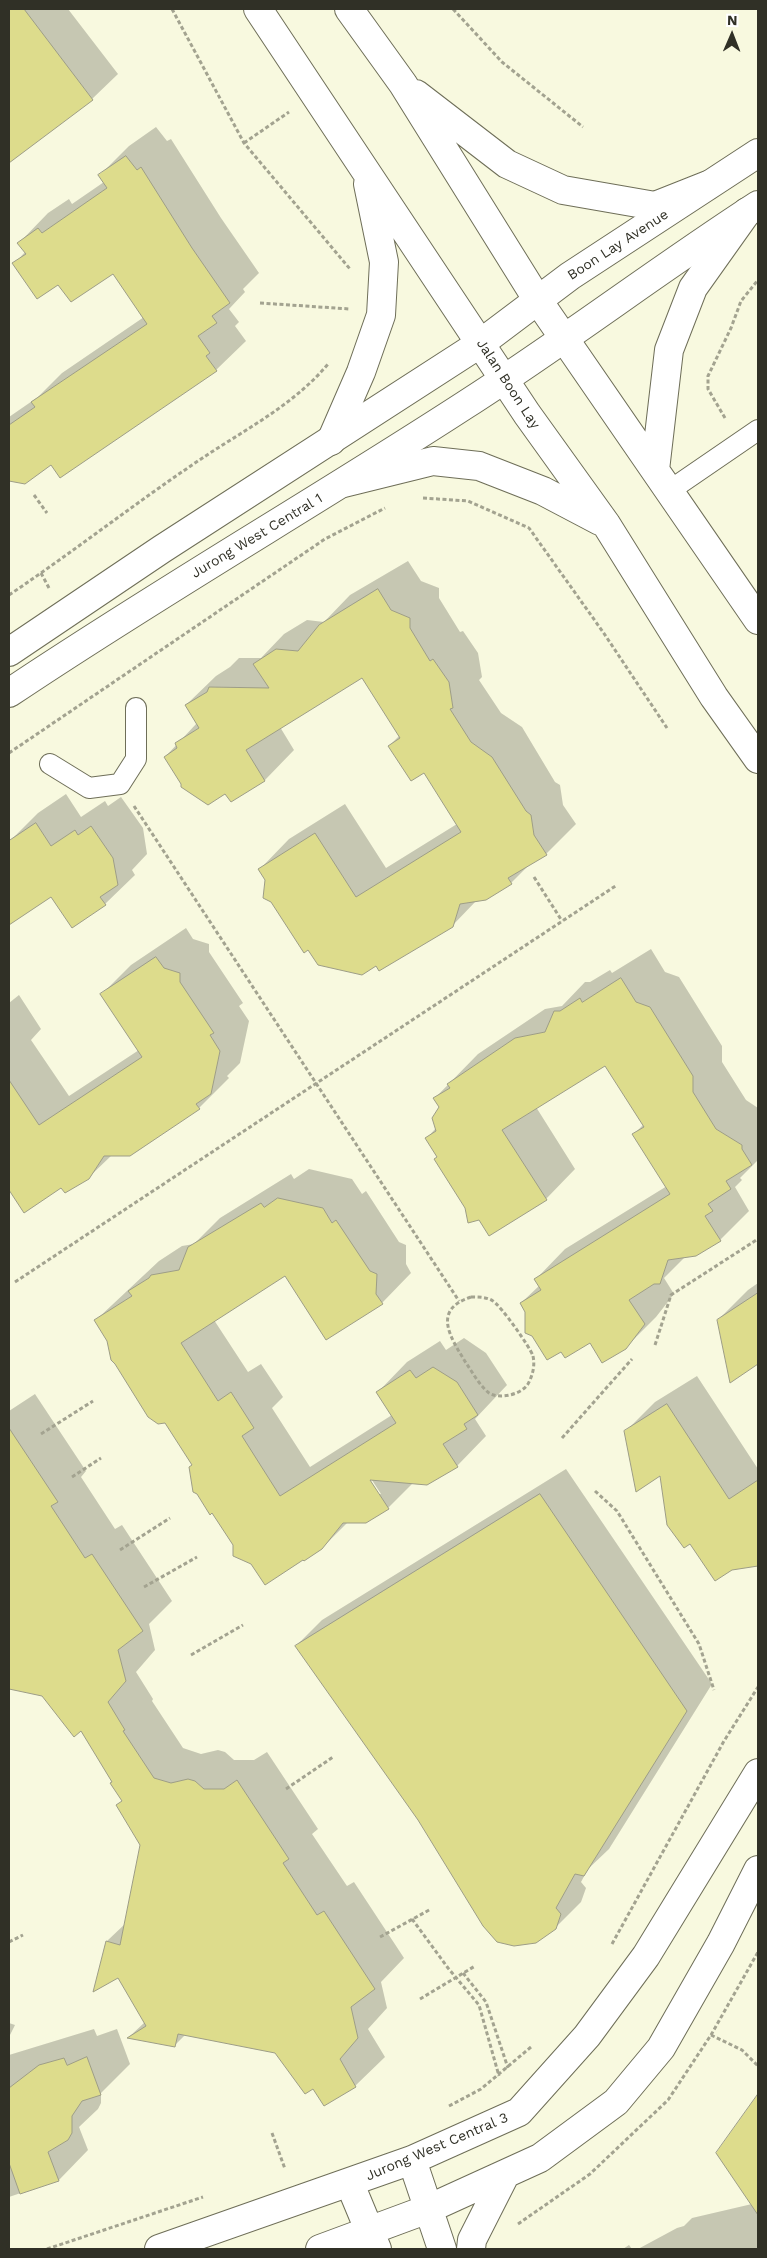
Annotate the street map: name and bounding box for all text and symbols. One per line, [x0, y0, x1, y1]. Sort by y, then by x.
north arrow [707, 10, 757, 60]
text: N [727, 12, 738, 28]
street label: Boon Lay Avenue [564, 206, 672, 284]
street label: Jalan Boon Lay [473, 336, 543, 432]
street label: Jurong West Central 1 [188, 490, 326, 582]
street label: Jurong West Central 3 [363, 2109, 511, 2185]

